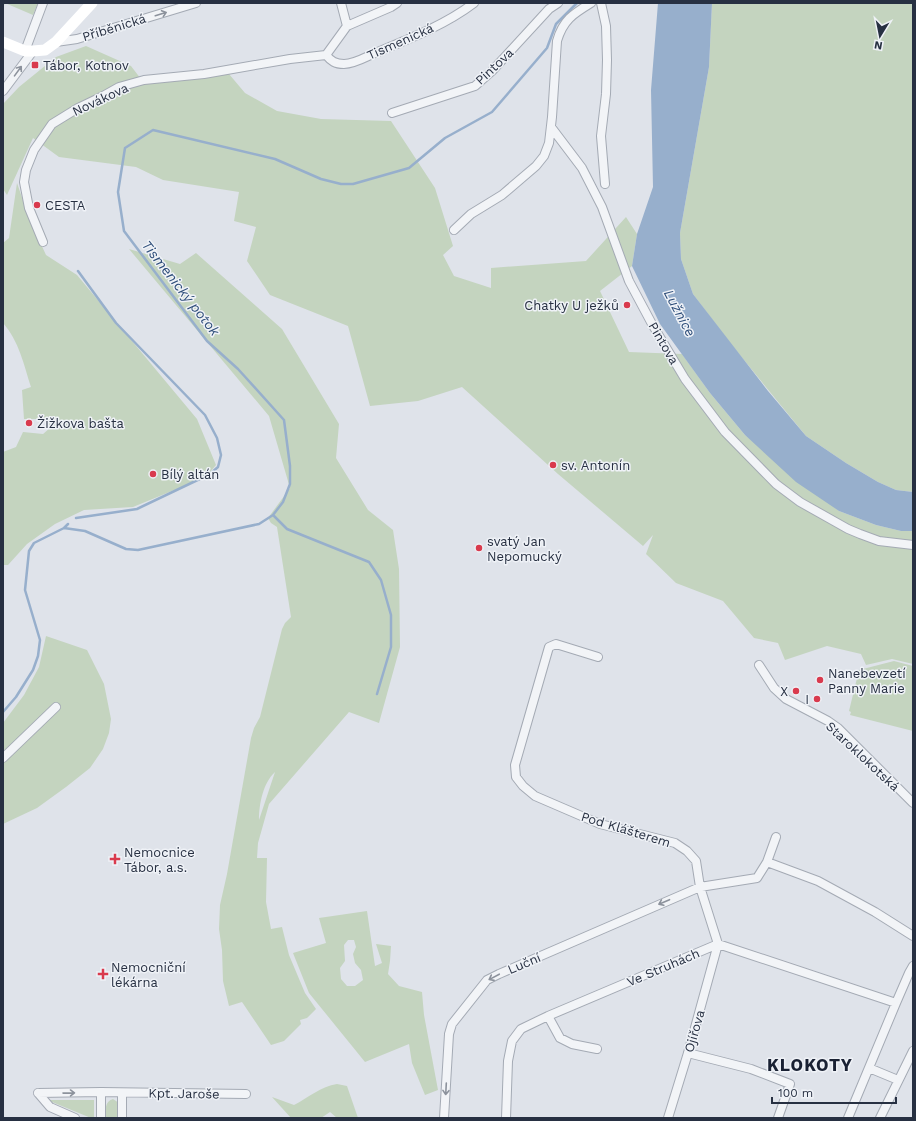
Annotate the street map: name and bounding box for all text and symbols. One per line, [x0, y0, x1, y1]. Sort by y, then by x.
one-way arrow [154, 10, 167, 17]
street label: Příběnická [81, 11, 148, 44]
north arrow [860, 16, 900, 56]
street label: Tismenická [365, 20, 436, 63]
text: N [873, 38, 883, 52]
street label: Pintova [472, 45, 517, 88]
place label: Tábor, Kotnov [43, 58, 129, 73]
marker: Tábor, Kotnov [30, 60, 40, 70]
one-way arrow [13, 66, 22, 77]
street label: Novákova [70, 80, 131, 119]
place label: CESTA [45, 198, 86, 213]
marker: CESTA [32, 200, 42, 210]
water label: Tismenický potok [139, 237, 223, 339]
water label: Lužnice [661, 287, 699, 339]
place label: Chatky U ježků [524, 298, 619, 313]
marker: Chatky U ježků [622, 300, 632, 310]
street label: Pintova [645, 319, 682, 368]
place label: Žižkova bašta [37, 415, 124, 431]
marker: Žižkova bašta [24, 418, 34, 428]
place label: sv. Antonín [561, 458, 630, 473]
marker: sv. Antonín [548, 460, 558, 470]
place label: Bílý altán [161, 467, 219, 482]
marker: Bílý altán [148, 469, 158, 479]
place label: svatý Jan Nepomucký [487, 534, 562, 564]
marker: svatý Jan Nepomucký [474, 543, 484, 553]
place label: Nanebevzetí Panny Marie [828, 666, 906, 696]
marker: Nanebevzetí Panny Marie [815, 675, 825, 685]
place label: X [780, 684, 788, 699]
marker: X [791, 686, 801, 696]
place label: I [805, 692, 809, 707]
marker: I [812, 694, 822, 704]
street label: Staroklokotská [823, 719, 903, 795]
street label: Pod Klášterem [579, 809, 672, 850]
place label: Nemocnice Tábor, a.s. [124, 845, 195, 875]
marker: Nemocnice Tábor, a.s. [109, 853, 121, 865]
one-way arrow [659, 899, 671, 906]
street label: Ve Struhách [625, 945, 702, 990]
street label: Luční [505, 950, 543, 977]
place label: Nemocniční lékárna [111, 960, 186, 990]
marker: Nemocniční lékárna [98, 969, 108, 979]
one-way arrow [488, 973, 500, 981]
street label: Ojířova [681, 1008, 708, 1054]
district label: KLOKOTY [767, 1055, 853, 1075]
scale bar [772, 1079, 896, 1105]
one-way arrow [442, 1082, 449, 1095]
street label: Kpt. Jaroše [148, 1085, 220, 1102]
text: 100 m [778, 1086, 813, 1100]
one-way arrow [62, 1089, 75, 1097]

